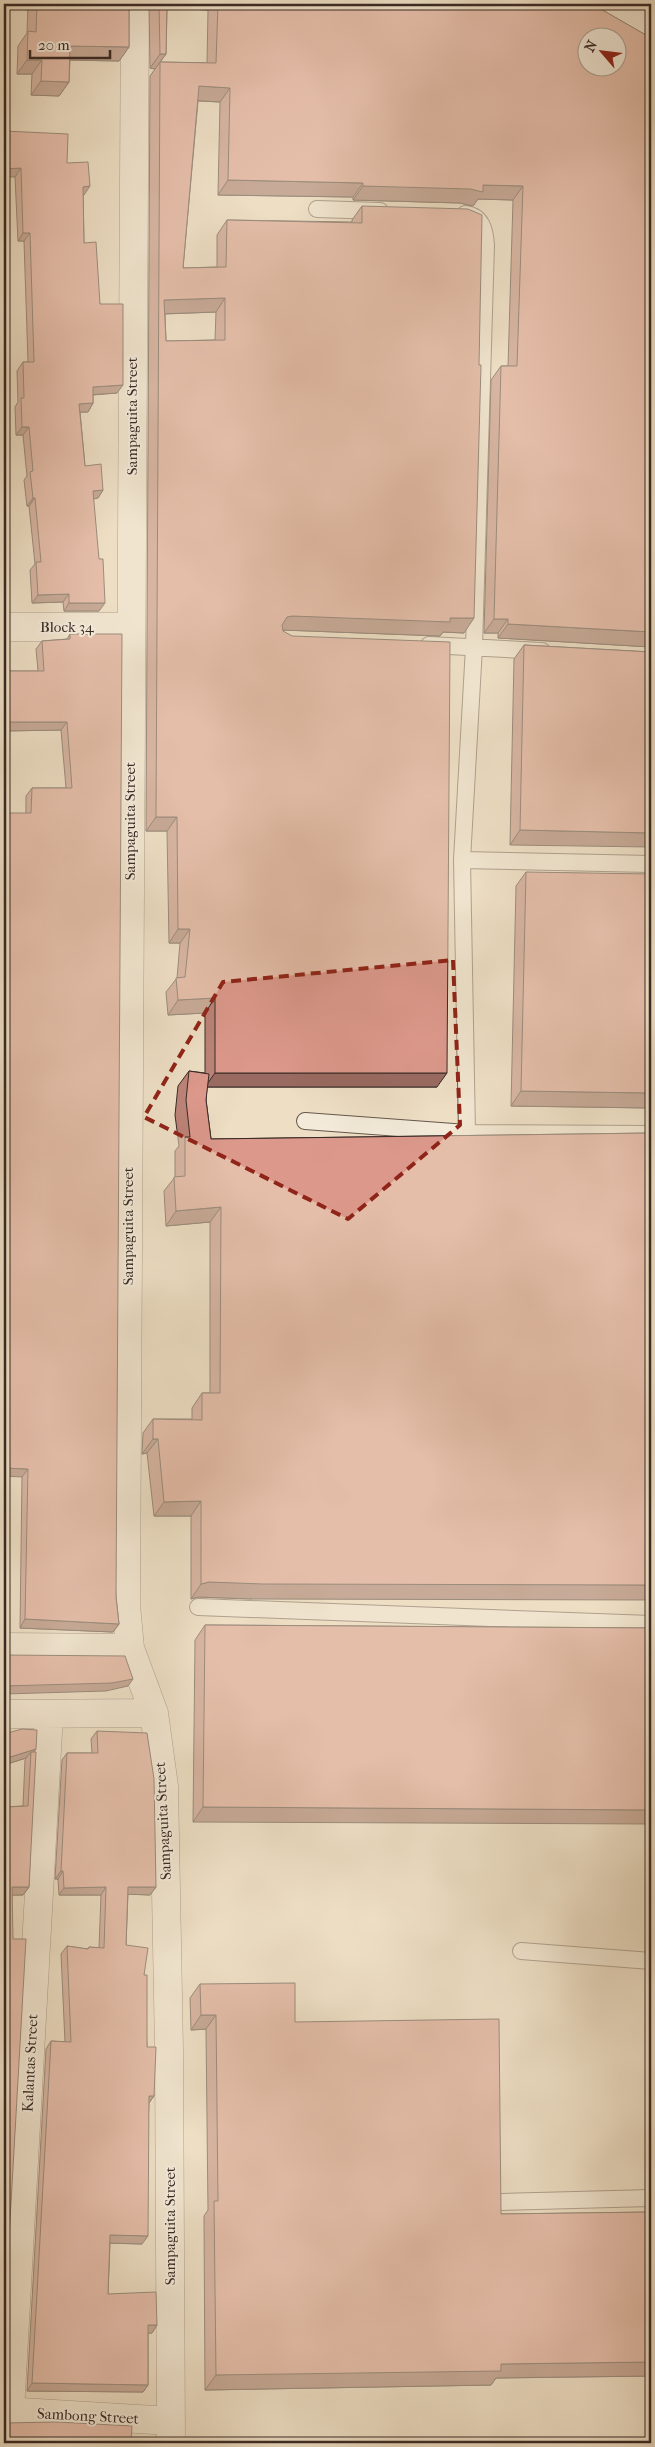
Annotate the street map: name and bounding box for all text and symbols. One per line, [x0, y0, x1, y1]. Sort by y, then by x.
scale bar [30, 28, 110, 60]
north arrow [578, 28, 628, 78]
text: 20 m [38, 36, 70, 54]
text: N [581, 37, 601, 55]
street label: Sampaguita Street [123, 356, 141, 475]
street label: Block 34 [40, 618, 95, 636]
street label: Sampaguita Street [121, 761, 139, 880]
street label: Sampaguita Street [119, 1166, 137, 1285]
street label: Sampaguita Street [151, 1761, 175, 1881]
street label: Kalantas Street [18, 2013, 42, 2113]
street label: Sampaguita Street [161, 2166, 179, 2285]
street label: Sambong Street [37, 2404, 140, 2428]

